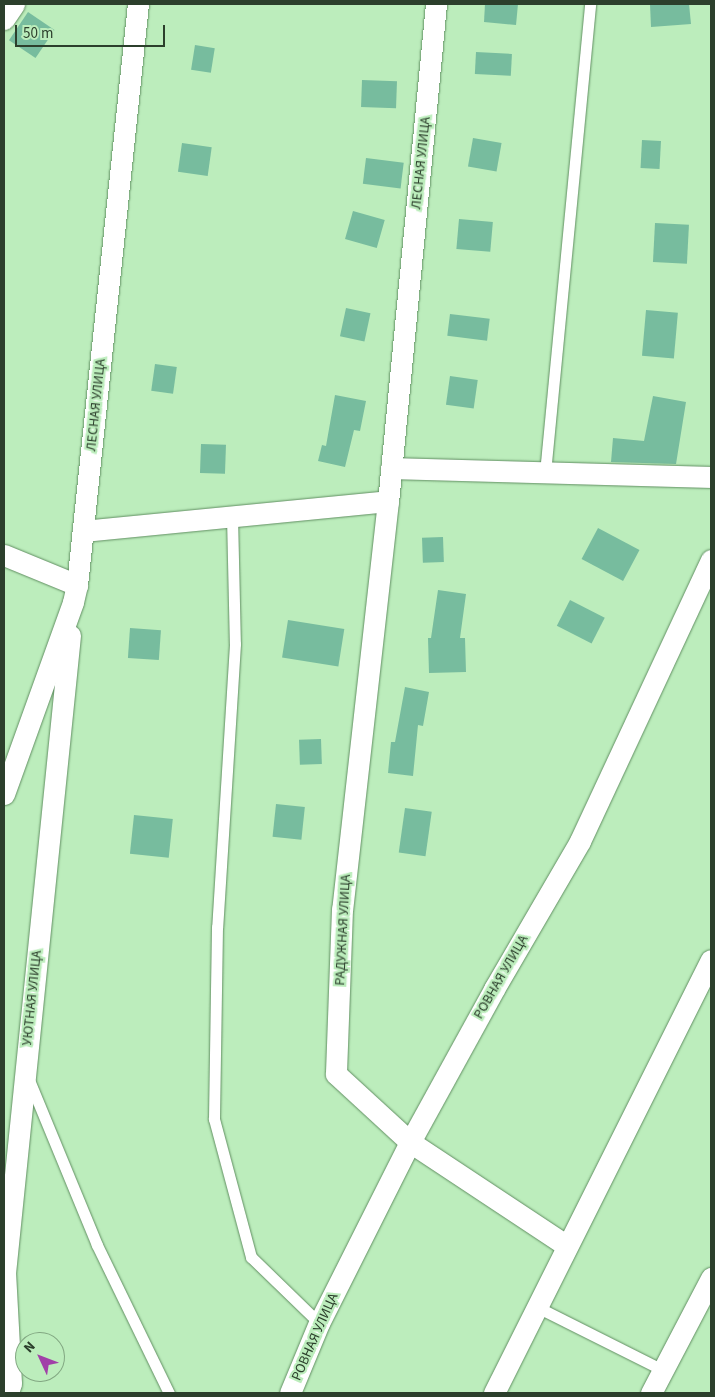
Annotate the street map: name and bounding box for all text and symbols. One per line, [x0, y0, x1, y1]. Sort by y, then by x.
scale bar [18, 15, 168, 47]
text: 50 m [23, 23, 53, 44]
street label: ЛЕСНАЯ УЛИЦА [408, 116, 434, 210]
street label: ЛЕСНАЯ УЛИЦА [83, 358, 109, 452]
street label: РАДУЖНАЯ УЛИЦА [332, 874, 354, 986]
street label: РОВНАЯ УЛИЦА [470, 932, 532, 1022]
street label: УЮТНАЯ УЛИЦА [19, 950, 45, 1046]
street label: РОВНАЯ УЛИЦА [288, 1291, 342, 1383]
north arrow [15, 1332, 65, 1382]
text: N [19, 1337, 40, 1358]

